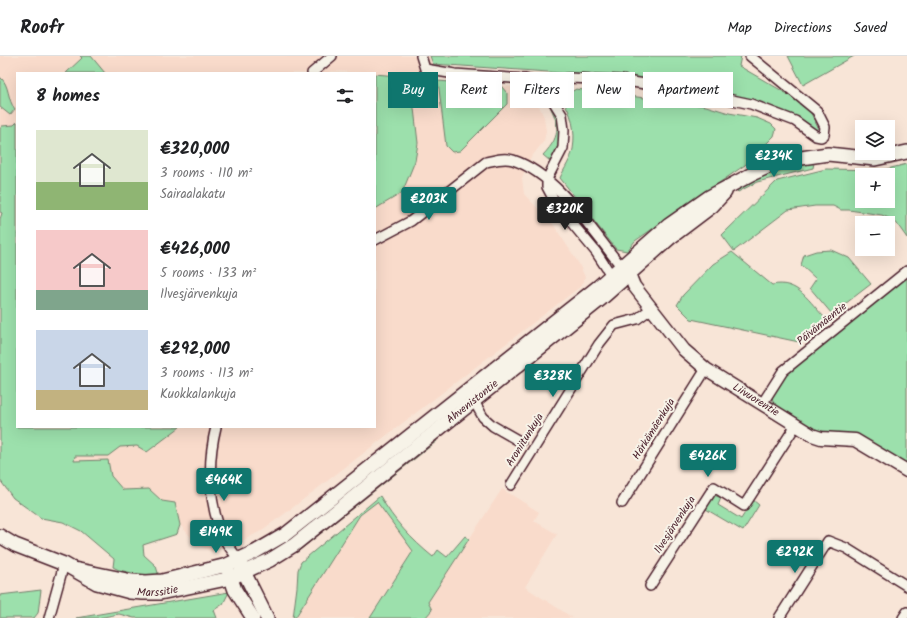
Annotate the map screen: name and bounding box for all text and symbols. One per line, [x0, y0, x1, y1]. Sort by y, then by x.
text: Roofr [20, 13, 64, 43]
text: Map [727, 17, 752, 39]
text: Directions [774, 17, 832, 39]
text: Saved [854, 17, 887, 39]
chip: Buy [388, 72, 438, 108]
chip: Rent [446, 72, 502, 108]
chip: Filters [510, 72, 574, 108]
chip: New [582, 72, 635, 108]
chip: Apartment [643, 72, 733, 108]
text: 8 homes [36, 83, 100, 110]
icon: filters [334, 85, 356, 107]
map controls [855, 120, 895, 256]
button: layers [855, 120, 895, 160]
text: €320,000 [160, 136, 229, 163]
pin: €234K [746, 144, 802, 178]
icon: home [68, 146, 116, 194]
text: €234K [755, 146, 793, 167]
text: 3 rooms · 110 m² [160, 163, 252, 184]
button: + [855, 168, 895, 208]
text: Sairaalakatu [160, 184, 225, 205]
pin: €203K [401, 187, 457, 221]
text: €203K [410, 189, 448, 210]
pin: €320K [537, 197, 593, 231]
text: €320K [546, 199, 584, 220]
button: − [855, 216, 895, 256]
text: €426,000 [160, 236, 230, 263]
icon: home [68, 246, 116, 294]
text: 5 rooms · 133 m² [160, 263, 256, 284]
text: Ilvesjärvenkuja [160, 284, 238, 305]
street label: Päivämäentie [793, 298, 851, 350]
text: €292,000 [160, 336, 230, 363]
icon: home [68, 346, 116, 394]
text: 3 rooms · 113 m² [160, 363, 253, 384]
pin: €328K [525, 364, 581, 398]
text: €328K [534, 366, 572, 387]
street label: Ahvenistontie [443, 375, 503, 428]
street label: Liivuorentie [729, 379, 783, 422]
text: Kuokkalankuja [160, 384, 236, 405]
street label: Härkämäenkuja [628, 395, 680, 463]
street label: Aroniitunkuja [501, 410, 549, 470]
pin: €426K [680, 444, 736, 478]
text: €426K [689, 446, 727, 467]
pin: €464K [196, 468, 252, 502]
text: €464K [205, 470, 243, 491]
street label: Ilvesjärvenkuja [650, 492, 700, 558]
pin: €149K [188, 520, 244, 554]
text: €149K [199, 522, 233, 543]
pin: €292K [767, 540, 823, 574]
text: €292K [776, 542, 814, 563]
street label: Marssitie [136, 580, 180, 602]

